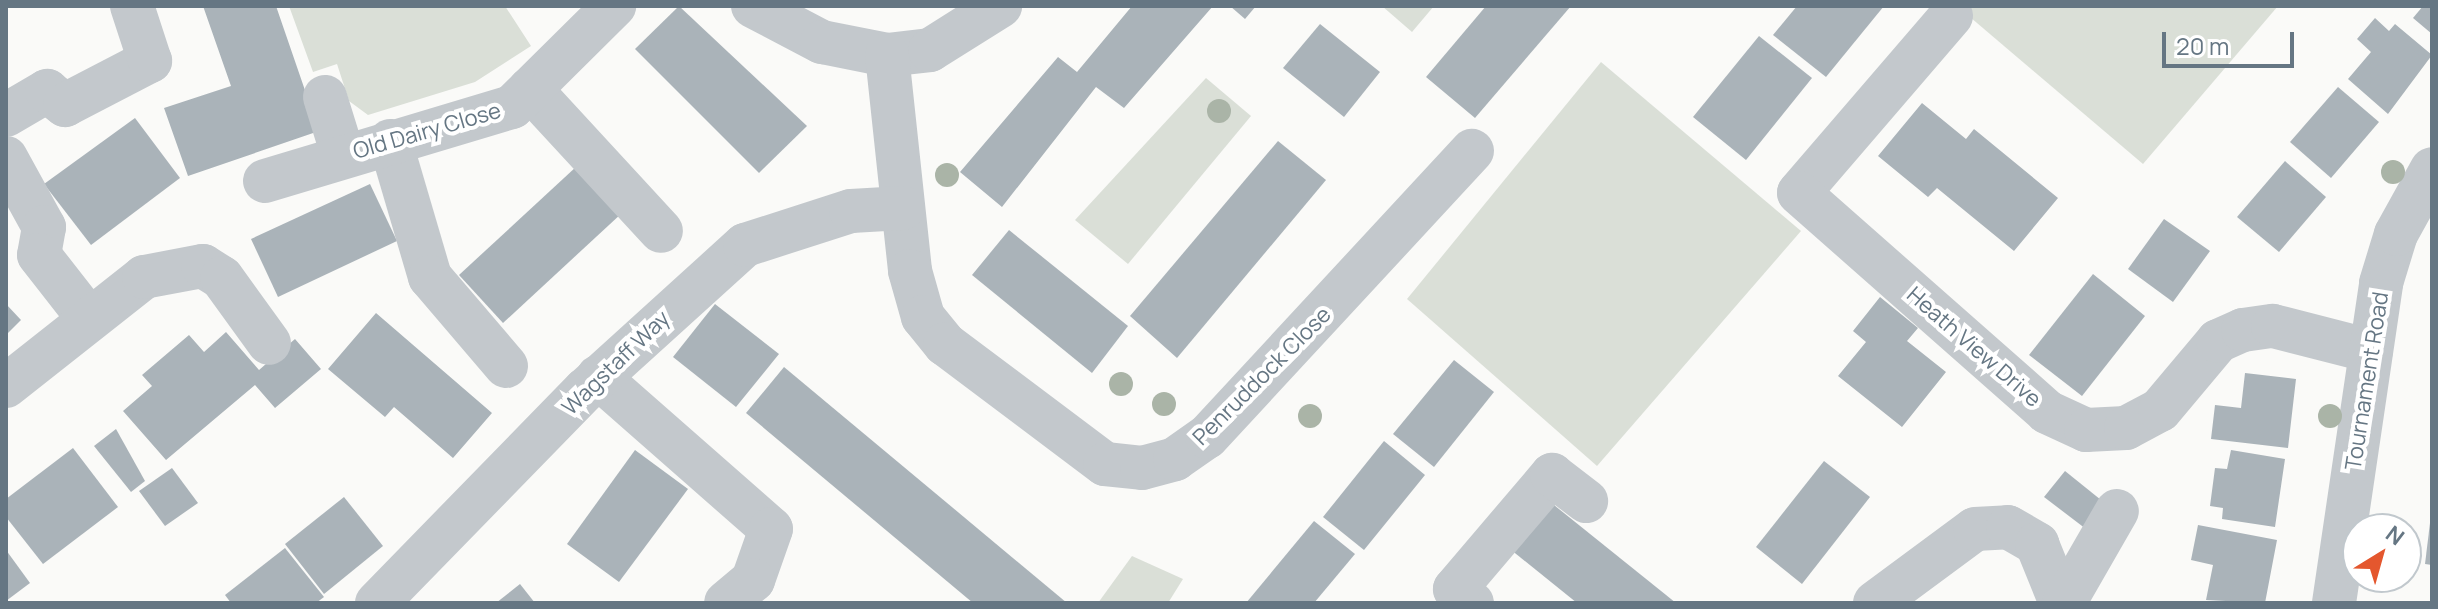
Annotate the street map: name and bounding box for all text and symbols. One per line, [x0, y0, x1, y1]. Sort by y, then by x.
scale bar [2166, 16, 2298, 66]
text: 20 m [2176, 29, 2229, 62]
street label: Old Dairy Close [350, 97, 504, 165]
street label: Heath View Drive [1901, 281, 2047, 413]
street label: Tournament Road [2340, 290, 2394, 472]
street label: Penruddock Close [1187, 301, 1337, 451]
street label: Wagstaff Way [557, 305, 675, 421]
north arrow [2342, 513, 2422, 593]
text: N [2380, 519, 2411, 552]

